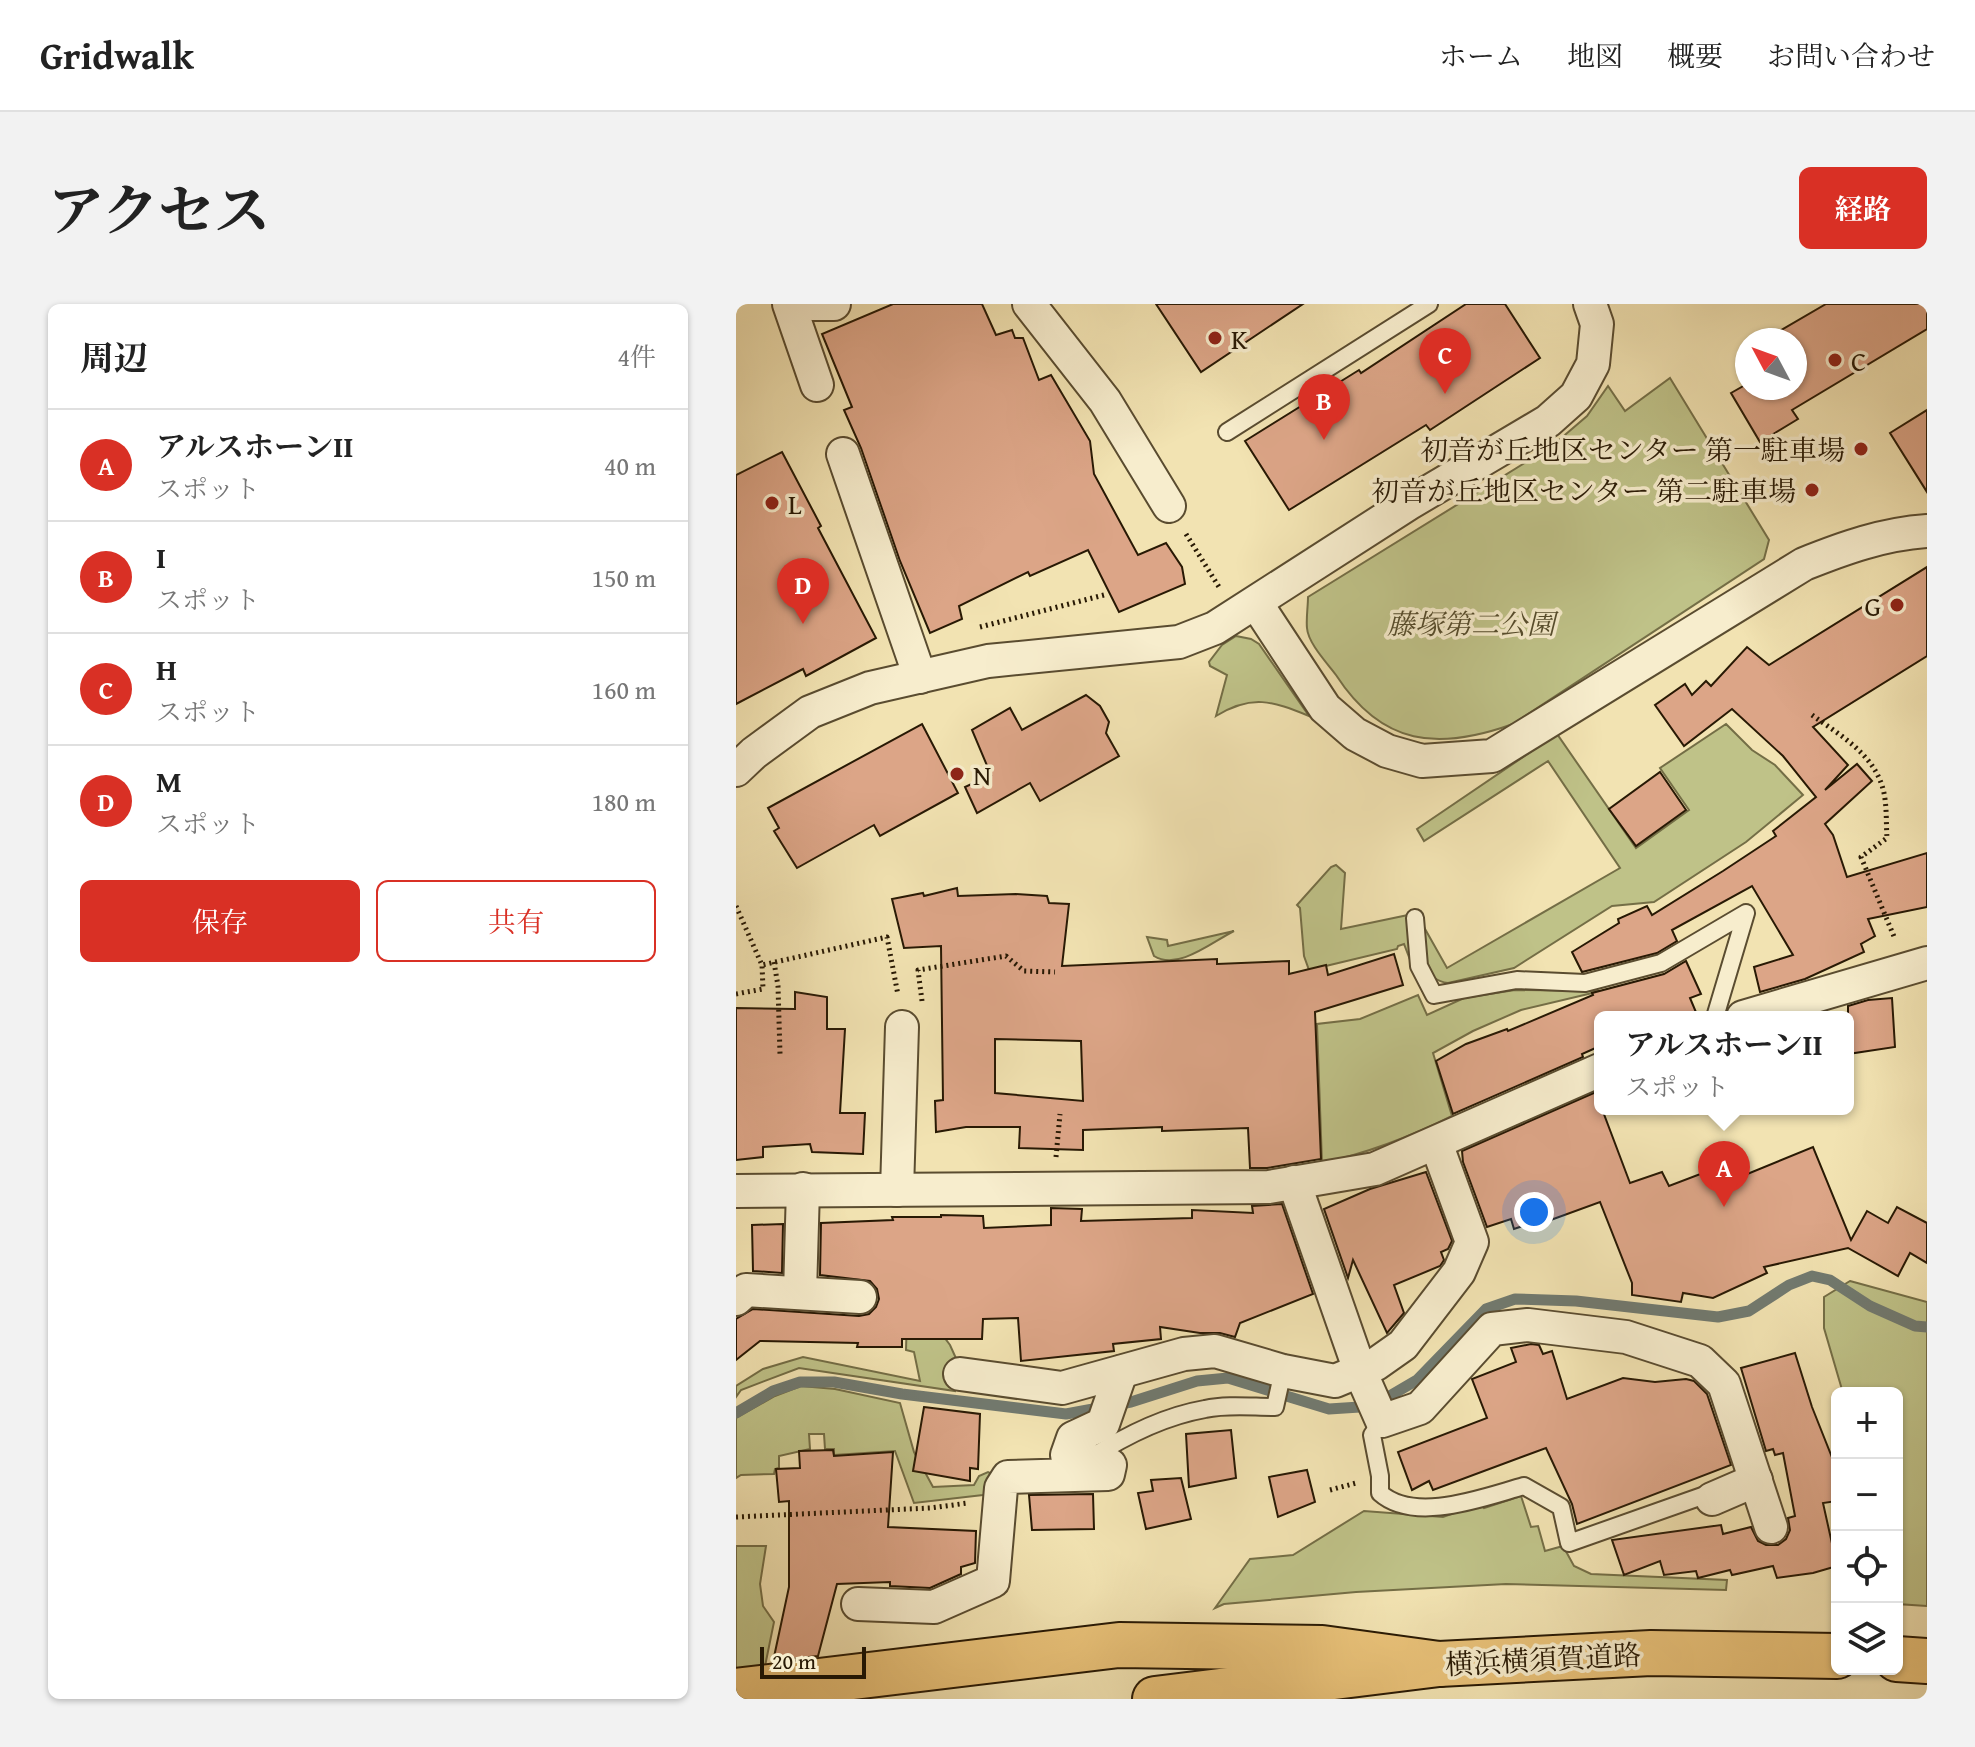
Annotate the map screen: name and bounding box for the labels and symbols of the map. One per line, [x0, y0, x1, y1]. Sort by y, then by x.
place label: K [1231, 318, 1248, 359]
pin: C [1419, 328, 1471, 394]
north arrow [1735, 328, 1807, 400]
marker: K [1206, 329, 1224, 347]
place label: C [1851, 340, 1866, 381]
marker: C [1826, 351, 1844, 369]
pin: B [1298, 374, 1350, 440]
place label: 初音が丘地区センター 第一駐車場 [1420, 429, 1845, 470]
marker: 初音が丘地区センター 第一駐車場 [1852, 440, 1870, 458]
place label: 初音が丘地区センター 第二駐車場 [1371, 470, 1796, 511]
marker: 初音が丘地区センター 第二駐車場 [1803, 481, 1821, 499]
place label: L [788, 483, 802, 524]
marker: L [763, 494, 781, 512]
pin: D [777, 558, 829, 624]
place label: G [1864, 585, 1881, 626]
marker: G [1888, 596, 1906, 614]
park label: 藤塚第二公園 [1387, 603, 1559, 644]
place label: N [973, 754, 991, 795]
marker: N [948, 765, 966, 783]
pin: A [1698, 1141, 1750, 1207]
your location [1514, 1192, 1554, 1232]
street label: 横浜横須賀道路 [1444, 1633, 1642, 1685]
scale bar [760, 1643, 866, 1679]

